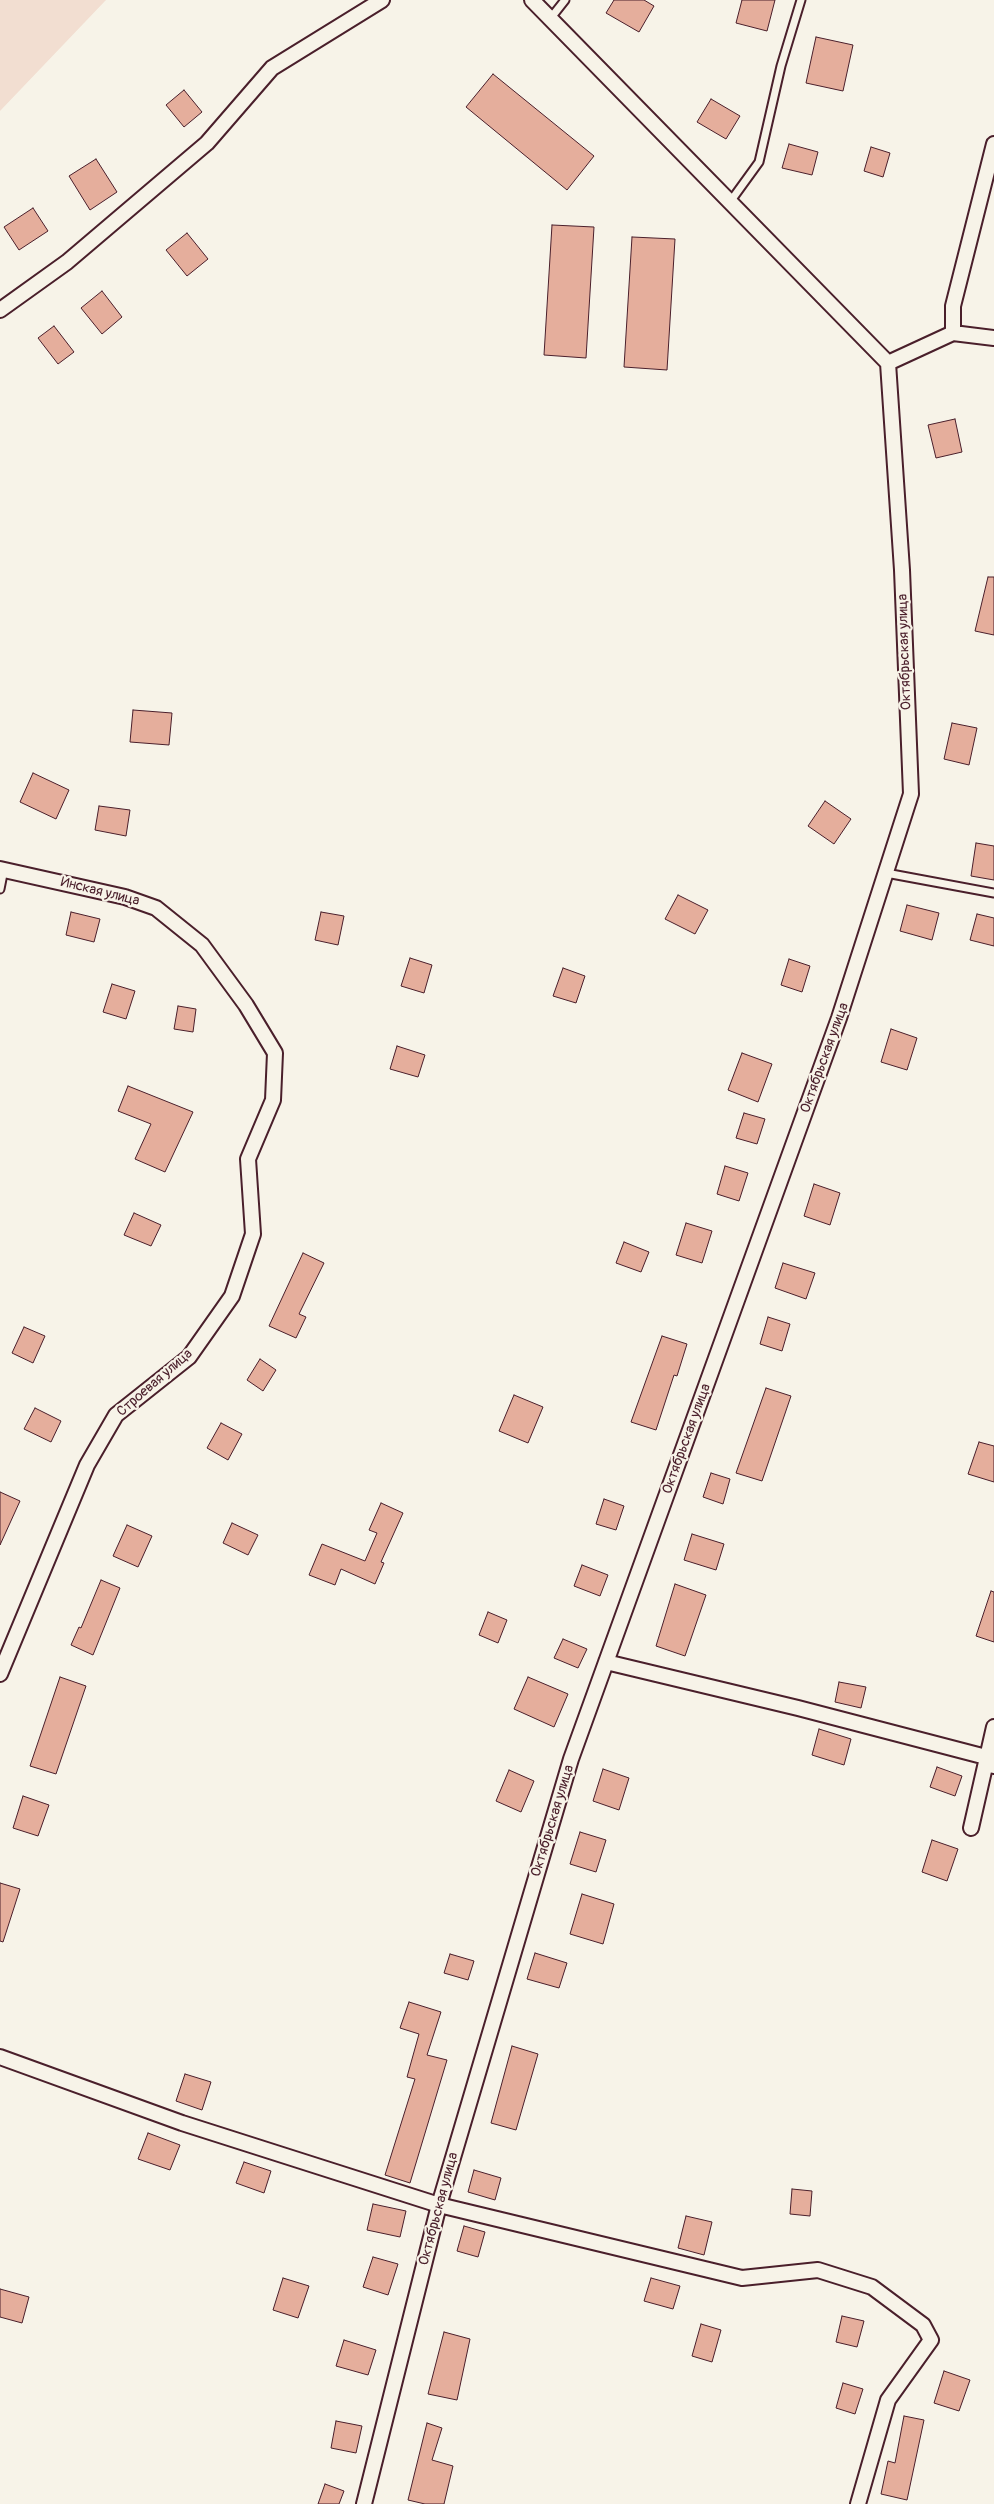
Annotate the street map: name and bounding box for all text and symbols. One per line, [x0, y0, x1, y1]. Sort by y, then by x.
street label: Октябрьская улица [895, 594, 915, 710]
street label: Инская улица [59, 874, 141, 910]
street label: Октябрьская улица [797, 1001, 853, 1115]
street label: Строевая улица [114, 1346, 196, 1420]
street label: Октябрьская улица [659, 1382, 715, 1496]
street label: Октябрьская улица [528, 1763, 578, 1879]
street label: Октябрьская улица [416, 2151, 462, 2267]

